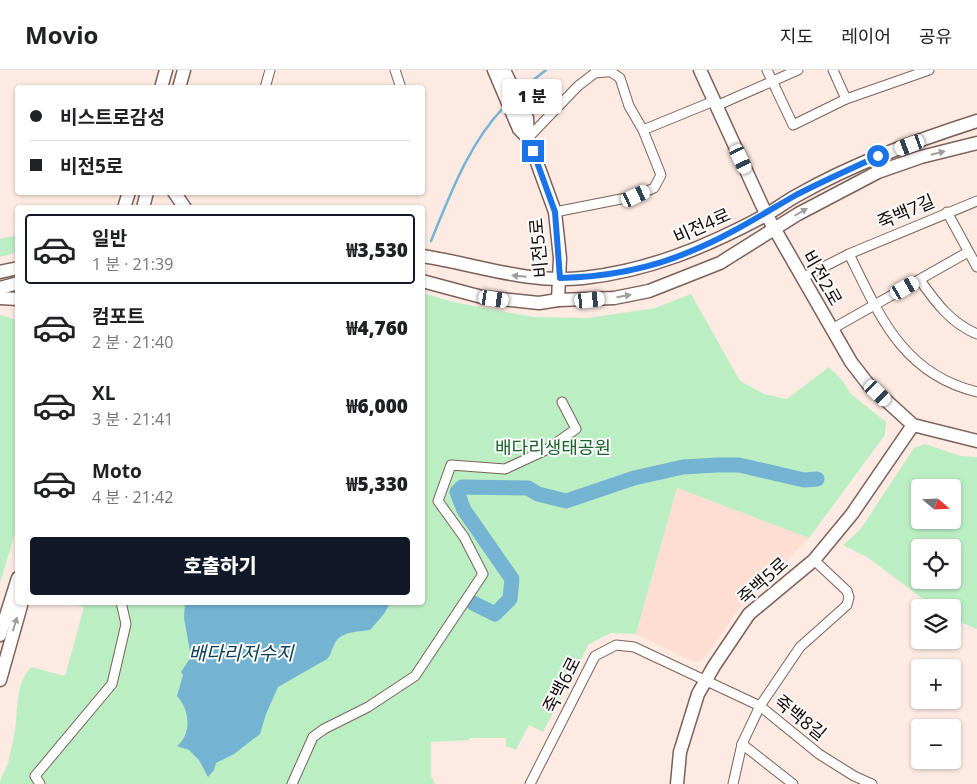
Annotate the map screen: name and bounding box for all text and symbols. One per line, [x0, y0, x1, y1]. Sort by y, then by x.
text: Movio [25, 18, 98, 51]
text: 지도 [780, 24, 813, 48]
text: 레이어 [841, 24, 891, 48]
text: 공유 [919, 24, 952, 48]
callout: 1 분 [503, 78, 563, 114]
text: 1 분 [518, 85, 546, 107]
text: 비스트로감성 [60, 104, 165, 130]
car [893, 133, 926, 157]
route end [522, 140, 544, 162]
car [727, 142, 754, 176]
route start [867, 145, 889, 167]
one-way arrow [930, 149, 945, 157]
text: 비전5로 [60, 153, 123, 179]
car [619, 183, 652, 209]
street label: 죽백7길 [873, 188, 938, 234]
street label: 비전4로 [669, 202, 734, 248]
one-way arrow [794, 208, 807, 217]
street label: 비전5로 [523, 217, 553, 279]
text: 일반 [92, 225, 127, 251]
icon: car [32, 227, 77, 272]
text: ₩3,530 [346, 237, 408, 263]
street label: 비전2로 [797, 246, 848, 309]
text: 1 분 · 21:39 [92, 253, 173, 275]
one-way arrow [511, 271, 527, 279]
car [888, 274, 921, 302]
car [478, 289, 509, 309]
car [574, 291, 605, 309]
one-way arrow [616, 291, 632, 299]
text: 컴포트 [92, 303, 144, 329]
icon: car [32, 305, 77, 350]
text: ₩4,760 [346, 315, 408, 341]
text: 2 분 · 21:40 [92, 331, 173, 353]
car [861, 377, 894, 409]
text: XL [92, 380, 115, 406]
icon: car [32, 383, 77, 428]
text: ₩6,000 [346, 393, 408, 419]
text: 3 분 · 21:41 [92, 408, 173, 430]
park label: 배다리생태공원 [495, 435, 611, 459]
text: Moto [92, 458, 142, 484]
icon: car [32, 461, 77, 506]
text: ₩5,330 [346, 471, 408, 497]
north arrow [911, 479, 961, 529]
map controls [911, 479, 961, 769]
text: 4 분 · 21:42 [92, 486, 173, 508]
button: 호출하기 [30, 537, 410, 595]
button: locate [911, 539, 961, 589]
street label: 죽백5로 [732, 551, 793, 609]
button: layers [911, 599, 961, 649]
one-way arrow [12, 617, 20, 632]
water label: 배다리저수지 [189, 640, 295, 666]
street label: 죽백6로 [537, 652, 585, 717]
button: + [911, 659, 961, 709]
street label: 죽백8길 [770, 689, 831, 745]
button: − [911, 719, 961, 769]

